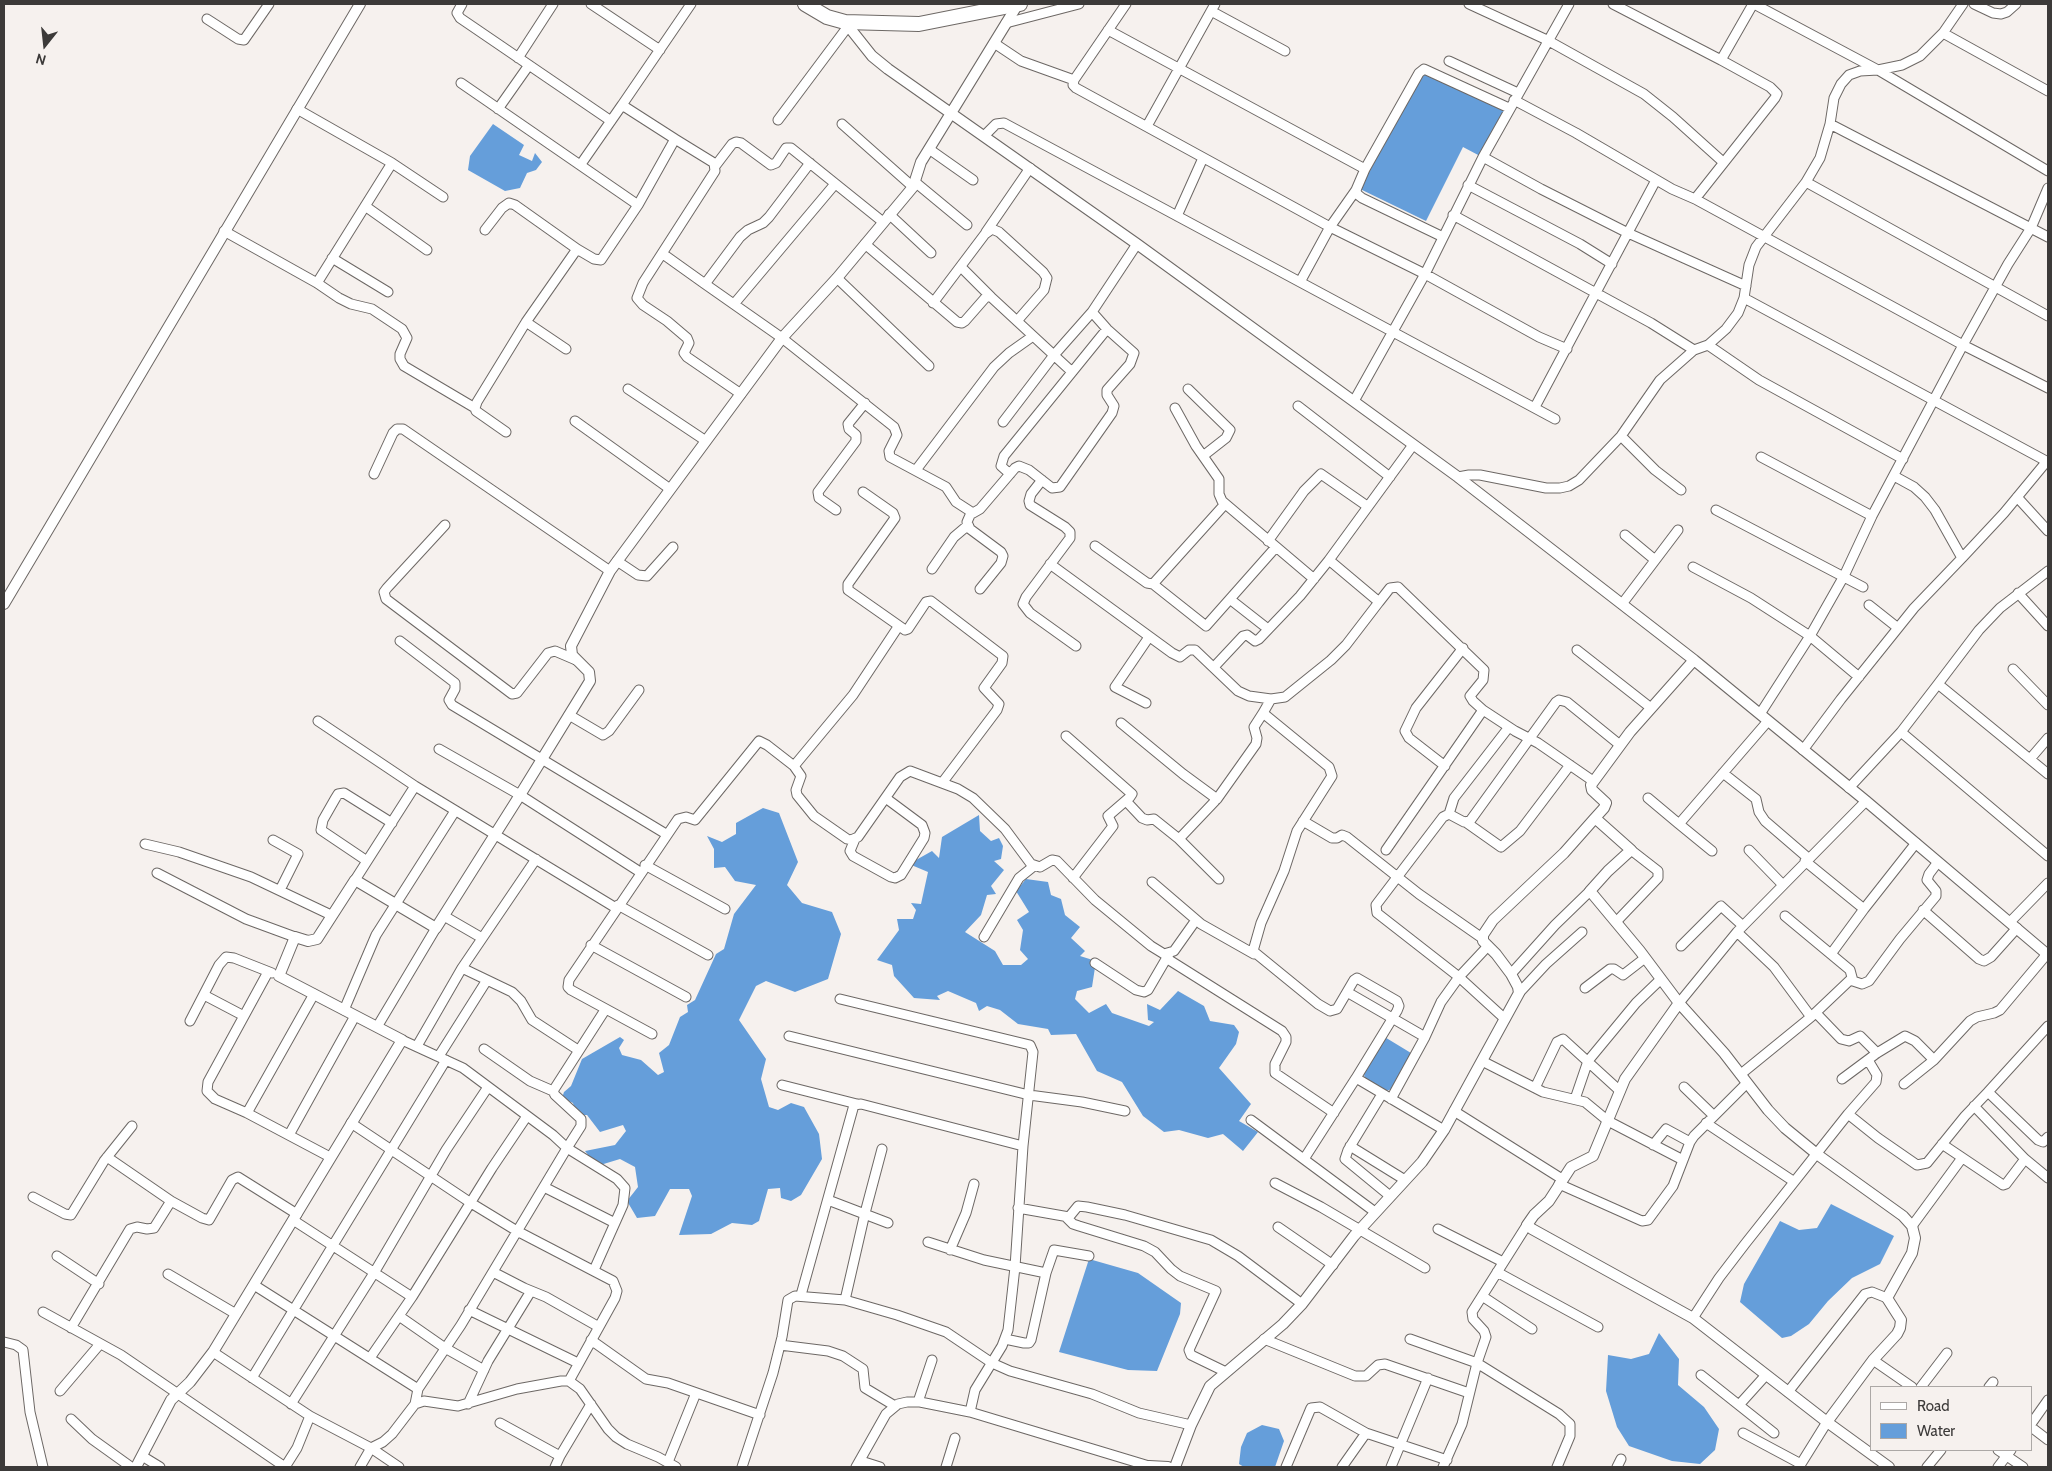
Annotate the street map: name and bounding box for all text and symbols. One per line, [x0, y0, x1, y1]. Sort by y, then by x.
north arrow [20, 20, 70, 70]
text: N [34, 49, 48, 69]
legend [1870, 1386, 2032, 1451]
text: Road [1917, 1397, 1950, 1415]
text: Water [1917, 1422, 1955, 1440]

